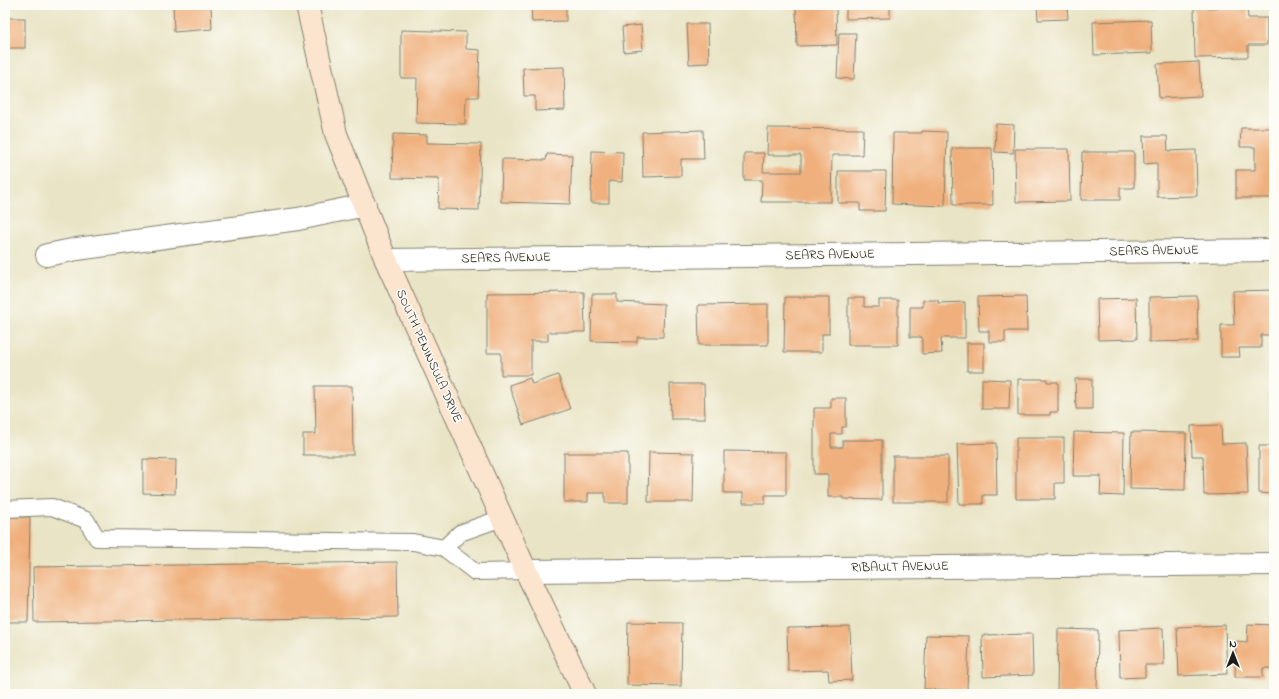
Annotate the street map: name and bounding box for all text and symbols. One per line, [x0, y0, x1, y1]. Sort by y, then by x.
street label: SEARS AVENUE [1109, 241, 1199, 261]
street label: SEARS AVENUE [785, 245, 875, 265]
street label: SEARS AVENUE [461, 248, 551, 268]
street label: SOUTH PENINSULA DRIVE [391, 286, 467, 426]
street label: RIBAULT AVENUE [851, 557, 949, 577]
north arrow [1213, 633, 1253, 673]
text: N [1229, 636, 1237, 652]

